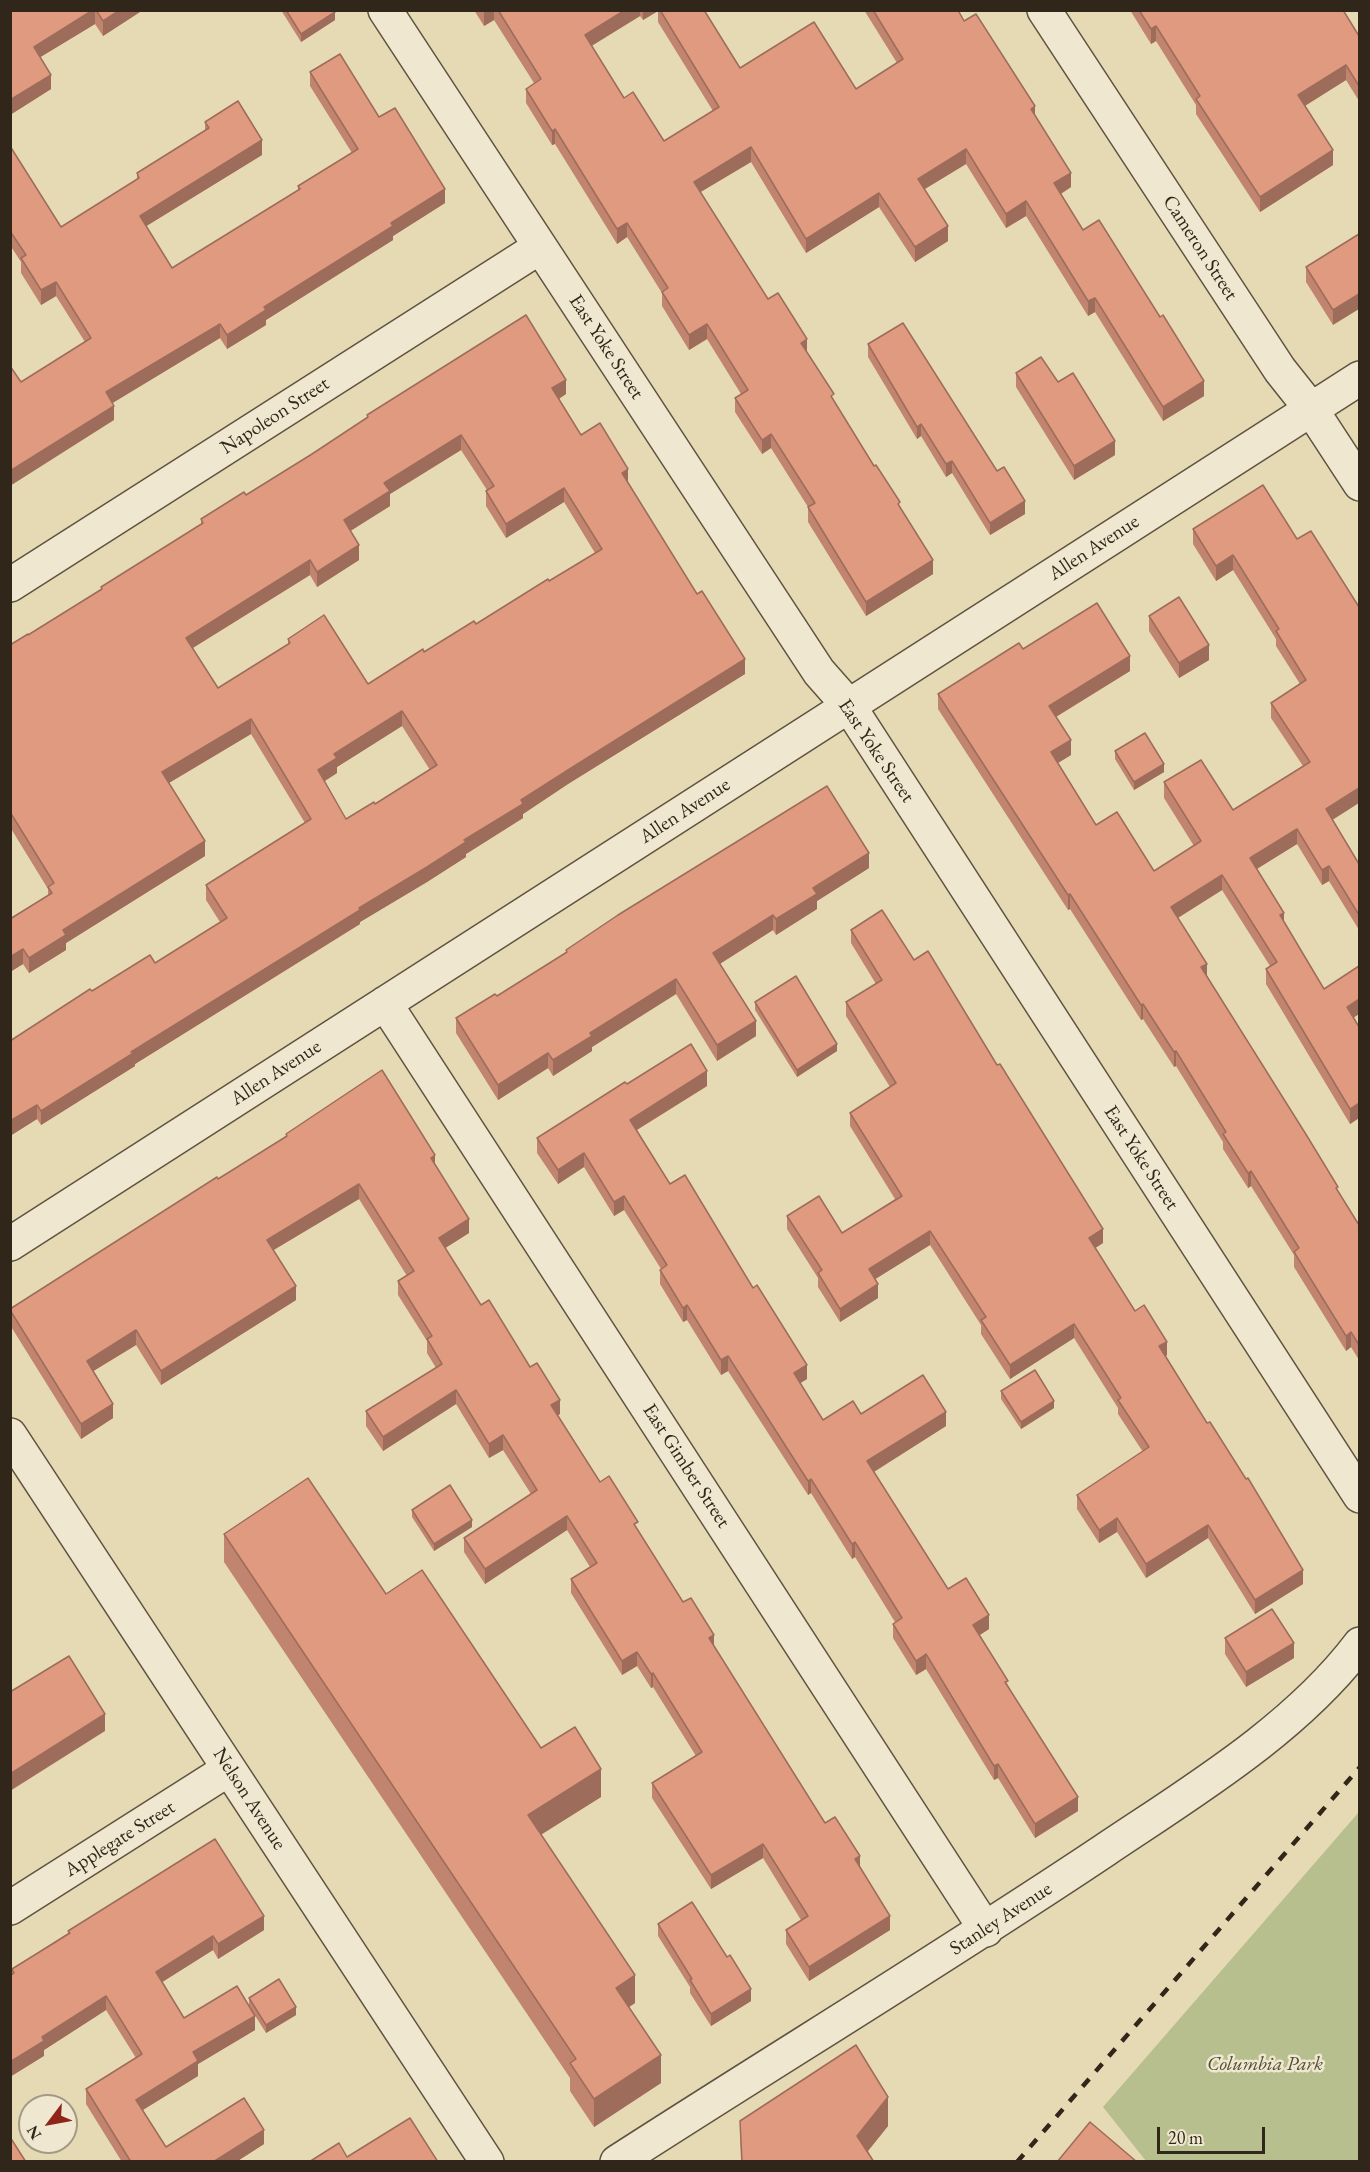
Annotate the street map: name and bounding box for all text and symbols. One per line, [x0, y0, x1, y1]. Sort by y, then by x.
street label: Cameron Street [1157, 191, 1243, 305]
street label: East Yoke Street [563, 290, 649, 404]
street label: Napoleon Street [216, 372, 334, 460]
street label: Allen Avenue [1044, 510, 1144, 586]
street label: East Yoke Street [833, 695, 919, 807]
street label: Allen Avenue [635, 773, 735, 849]
street label: Allen Avenue [226, 1035, 326, 1111]
street label: East Yoke Street [1098, 1101, 1184, 1215]
street label: East Gimber Street [637, 1399, 735, 1533]
street label: Nelson Avenue [207, 1744, 291, 1854]
street label: Applegate Street [60, 1796, 180, 1882]
street label: Stanley Avenue [945, 1877, 1057, 1961]
park label: Columbia Park [1207, 2053, 1323, 2077]
north arrow [18, 2094, 78, 2154]
scale bar [1160, 2115, 1268, 2153]
text: N [22, 2122, 46, 2144]
text: 20 m [1168, 2126, 1203, 2149]

